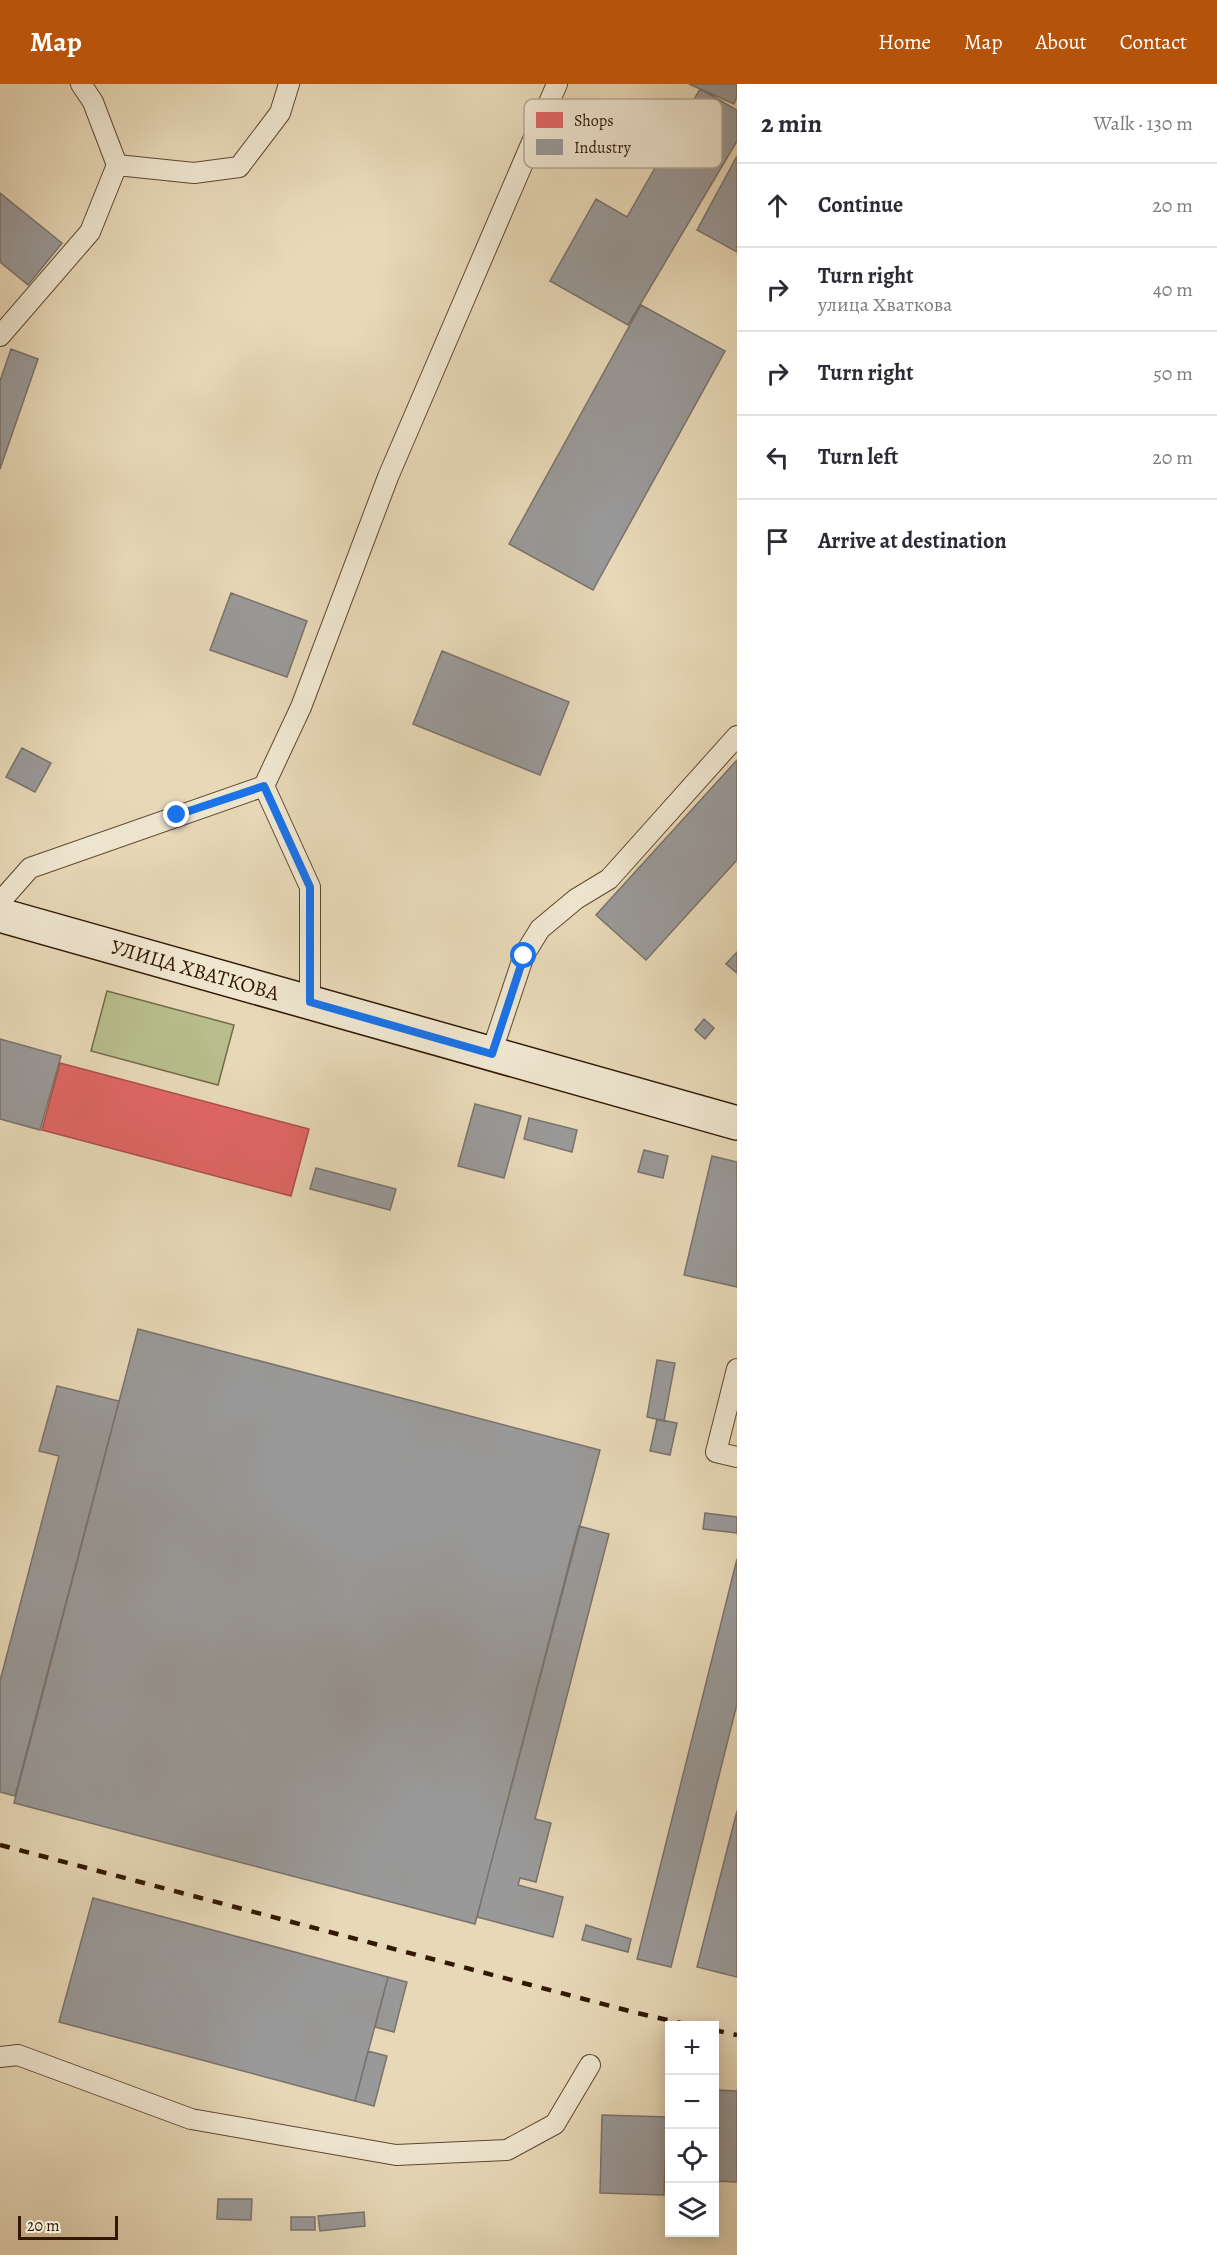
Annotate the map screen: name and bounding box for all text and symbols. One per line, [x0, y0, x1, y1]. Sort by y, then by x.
text: Map [30, 23, 82, 61]
text: Home [878, 28, 931, 56]
text: Map [964, 28, 1002, 56]
text: About [1035, 28, 1087, 56]
text: Contact [1120, 28, 1187, 56]
legend [524, 99, 722, 168]
text: 2 min [761, 106, 822, 141]
text: Shops [574, 110, 614, 132]
text: Walk · 130 m [1094, 110, 1193, 137]
text: Industry [574, 137, 632, 159]
icon: ahead [761, 189, 794, 222]
text: Continue [818, 190, 903, 220]
text: 20 m [1152, 192, 1193, 219]
text: Turn right [818, 261, 914, 291]
icon: right [761, 273, 794, 306]
text: 40 m [1153, 276, 1193, 303]
text: улица Хваткова [818, 291, 953, 318]
icon: right [761, 357, 794, 390]
text: Turn right [818, 358, 914, 388]
text: 50 m [1153, 360, 1193, 387]
icon: left [761, 441, 794, 474]
text: Turn left [818, 442, 898, 472]
text: 20 m [1152, 444, 1193, 471]
icon: arrive [761, 525, 794, 558]
text: Arrive at destination [818, 526, 1007, 556]
route end [163, 801, 189, 827]
street label: УЛИЦА ХВАТКОВА [108, 933, 283, 1008]
route start [510, 942, 536, 968]
map controls [665, 2021, 719, 2237]
button: + [665, 2021, 719, 2075]
button: − [665, 2075, 719, 2129]
button: locate [665, 2129, 719, 2183]
button: layers [665, 2183, 719, 2237]
scale bar [18, 2213, 118, 2240]
text: 20 m [27, 2215, 60, 2237]

